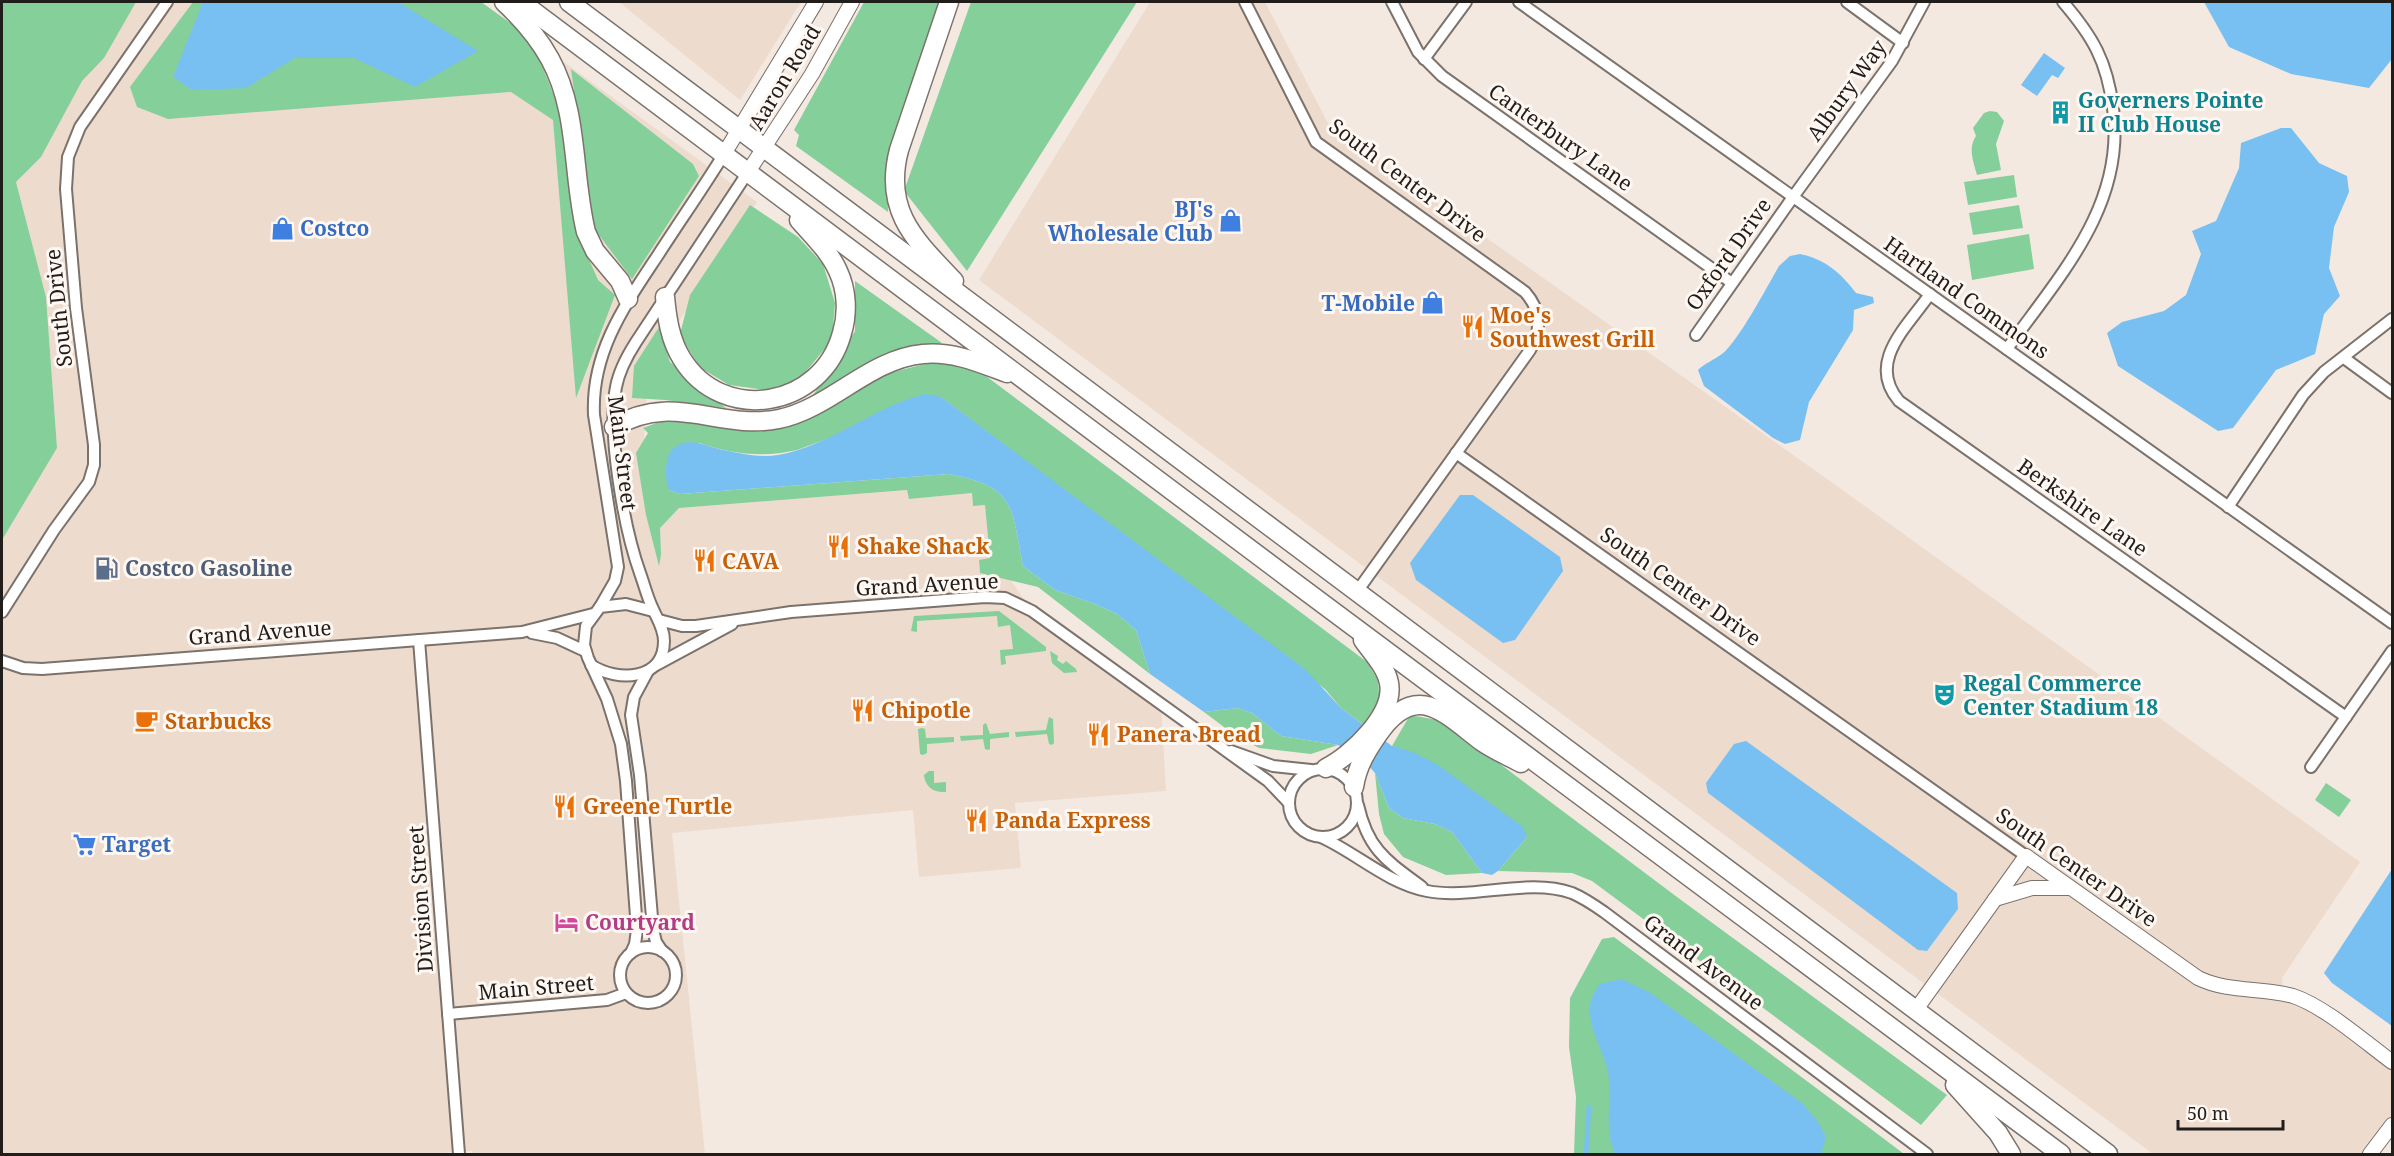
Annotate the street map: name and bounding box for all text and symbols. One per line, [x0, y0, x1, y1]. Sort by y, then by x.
street label: Aaron Road [742, 19, 827, 135]
street label: Albury Way [1800, 34, 1892, 146]
street label: Canterbury Lane [1483, 77, 1639, 197]
place label: Governers Pointe II Club House [2078, 86, 2264, 138]
building icon: Governers Pointe II Club House [2047, 99, 2073, 125]
street label: South Center Drive [1324, 112, 1492, 248]
street label: Oxford Drive [1679, 192, 1777, 316]
place label: BJ's Wholesale Club [1048, 195, 1213, 247]
shop icon: BJ's Wholesale Club [1218, 208, 1244, 234]
place label: Costco [300, 214, 370, 242]
shop icon: Costco [269, 215, 295, 241]
street label: Hartland Commons [1879, 229, 2055, 365]
street label: South Drive [38, 248, 78, 368]
place label: T-Mobile [1321, 289, 1415, 317]
shop icon: T-Mobile [1420, 290, 1446, 316]
place label: Moe's Southwest Grill [1490, 301, 1656, 353]
restaurant icon: Moe's Southwest Grill [1459, 314, 1485, 340]
street label: Main Street [602, 394, 644, 512]
street label: Berkshire Lane [2012, 452, 2154, 562]
street label: South Center Drive [1595, 520, 1767, 652]
place label: Shake Shack [857, 532, 990, 560]
restaurant icon: Shake Shack [826, 533, 852, 559]
place label: CAVA [722, 547, 779, 575]
restaurant icon: CAVA [691, 548, 717, 574]
place label: Costco Gasoline [125, 554, 293, 582]
fuel station icon: Costco Gasoline [94, 555, 120, 581]
street label: Grand Avenue [855, 566, 999, 602]
street label: Grand Avenue [188, 613, 332, 651]
place label: Regal Commerce Center Stadium 18 [1963, 669, 2158, 721]
theatre icon: Regal Commerce Center Stadium 18 [1932, 682, 1958, 708]
place label: Chipotle [881, 696, 971, 724]
restaurant icon: Chipotle [850, 697, 876, 723]
place label: Starbucks [165, 707, 271, 735]
cafe icon: Starbucks [134, 708, 160, 734]
place label: Panera Bread [1117, 720, 1261, 748]
restaurant icon: Panera Bread [1086, 721, 1112, 747]
place label: Greene Turtle [583, 792, 732, 820]
restaurant icon: Greene Turtle [552, 793, 578, 819]
street label: South Center Drive [1991, 801, 2163, 933]
place label: Panda Express [995, 806, 1151, 834]
restaurant icon: Panda Express [964, 807, 990, 833]
street label: Division Street [401, 825, 439, 973]
place label: Target [102, 830, 171, 858]
supermarket icon: Target [71, 831, 97, 857]
place label: Courtyard [585, 908, 695, 936]
street label: Grand Avenue [1638, 908, 1770, 1016]
hotel icon: Courtyard [554, 909, 580, 935]
street label: Main Street [477, 968, 595, 1006]
scale bar [2178, 1093, 2283, 1131]
text: 50 m [2187, 1101, 2229, 1125]

